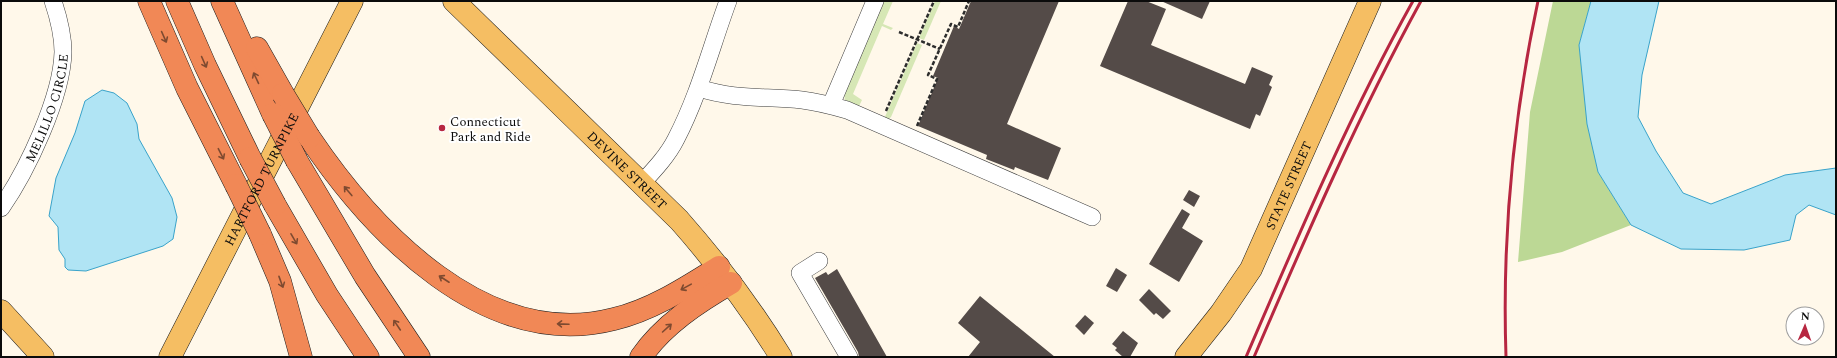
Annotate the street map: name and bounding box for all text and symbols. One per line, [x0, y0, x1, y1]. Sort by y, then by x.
one-way arrow [161, 31, 168, 43]
street label: MELILLO CIRCLE [20, 53, 74, 166]
one-way arrow [201, 56, 208, 68]
one-way arrow [252, 73, 259, 85]
street label: HARTFORD TURNPIKE [219, 109, 304, 250]
place label: Connecticut Park and Ride [450, 112, 531, 147]
marker: Connecticut Park and Ride [437, 123, 447, 133]
street label: DEVINE STREET [582, 127, 672, 215]
street label: STATE STREET [1261, 138, 1318, 233]
one-way arrow [217, 148, 225, 160]
one-way arrow [344, 186, 353, 197]
one-way arrow [290, 233, 298, 245]
one-way arrow [438, 275, 449, 283]
one-way arrow [277, 276, 285, 288]
one-way arrow [680, 284, 692, 291]
north arrow [1785, 306, 1825, 346]
text: N [1801, 308, 1810, 325]
one-way arrow [393, 320, 401, 331]
one-way arrow [557, 320, 570, 328]
one-way arrow [662, 324, 672, 333]

